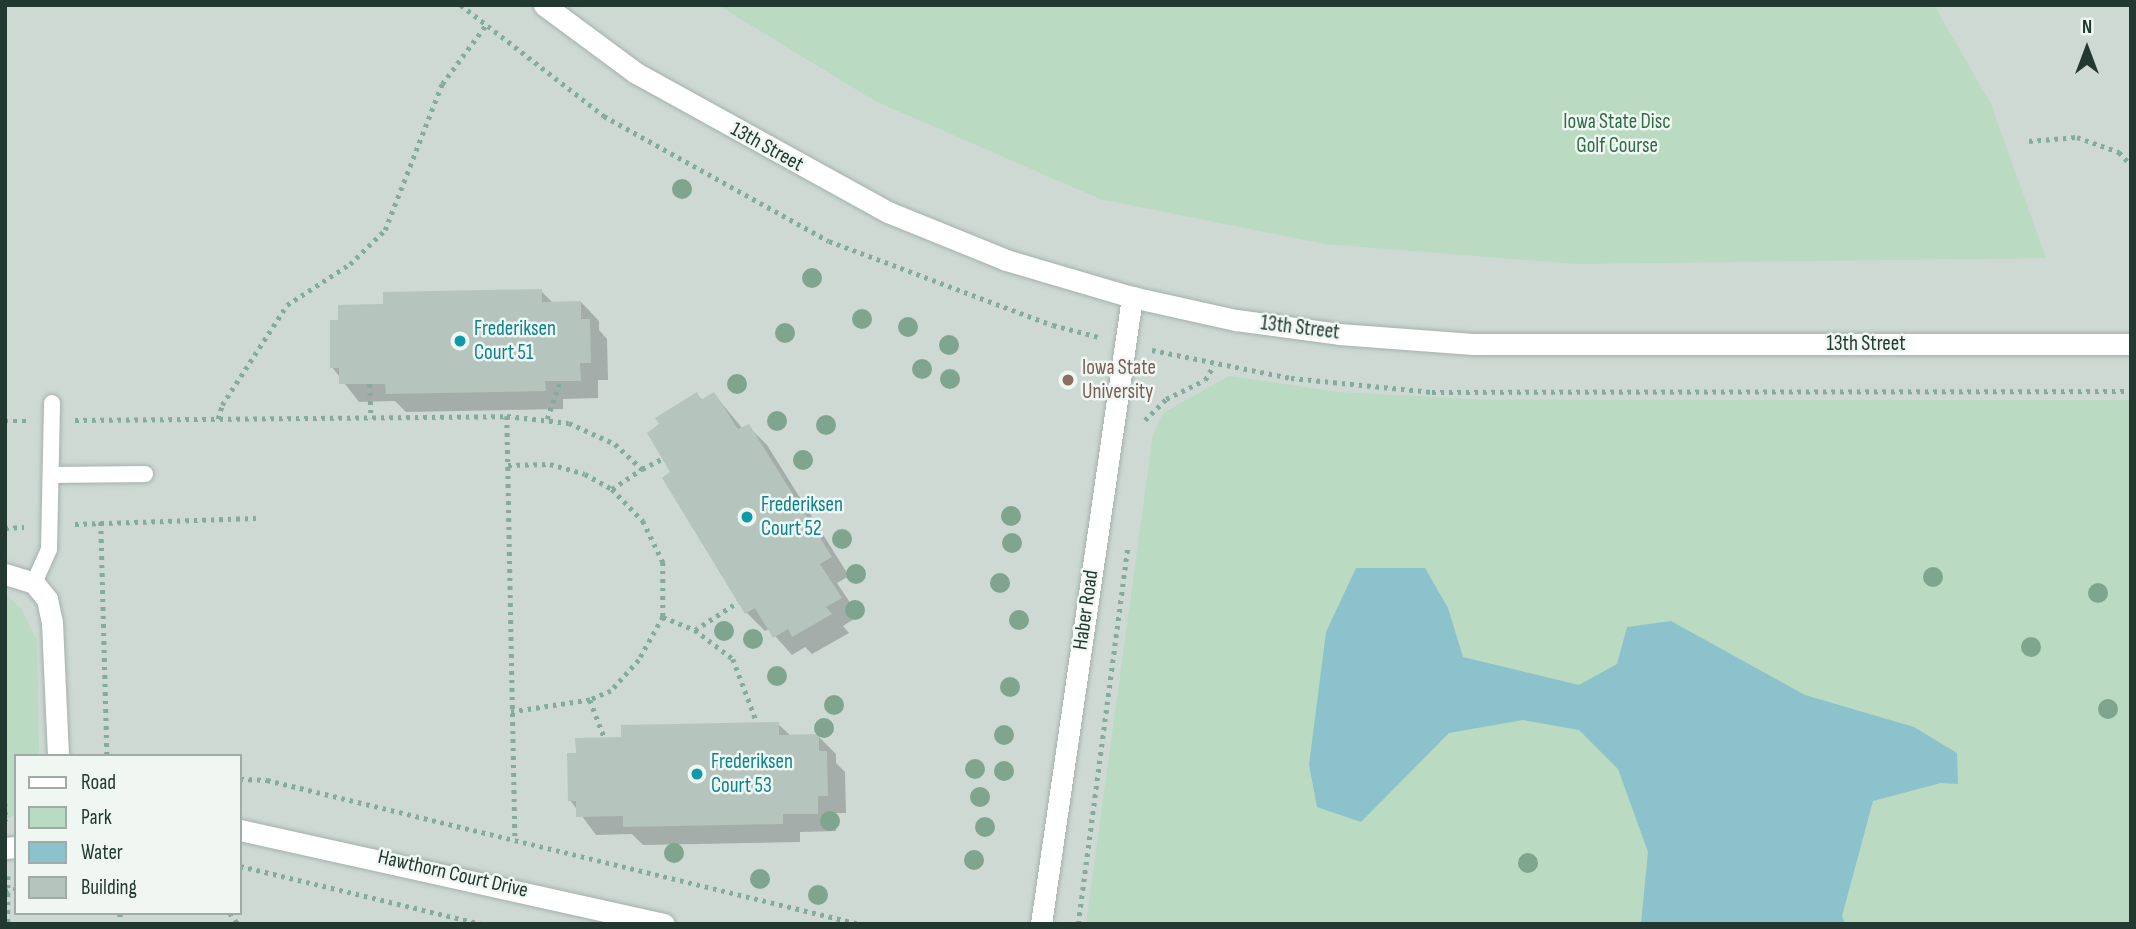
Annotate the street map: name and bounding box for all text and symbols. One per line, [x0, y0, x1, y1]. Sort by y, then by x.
north arrow [2052, 14, 2122, 84]
text: N [2082, 16, 2092, 39]
park label: Iowa State Disc Golf Course [1563, 109, 1671, 159]
street label: 13th Street [726, 117, 808, 177]
street label: 13th Street [1259, 311, 1341, 345]
place label: Frederiksen Court 51 [474, 316, 556, 366]
street label: 13th Street [1826, 331, 1906, 357]
marker: Frederiksen Court 51 [452, 333, 468, 349]
place label: Iowa State University [1082, 355, 1156, 405]
marker: Iowa State University [1060, 372, 1076, 388]
place label: Frederiksen Court 52 [761, 492, 843, 542]
marker: Frederiksen Court 52 [739, 509, 755, 525]
street label: Haber Road [1068, 569, 1104, 651]
place label: Frederiksen Court 53 [711, 749, 793, 799]
legend [14, 754, 242, 915]
marker: Frederiksen Court 53 [689, 766, 705, 782]
text: Road [81, 770, 116, 795]
text: Park [81, 805, 112, 830]
text: Water [81, 840, 123, 865]
street label: Hawthorn Court Drive [376, 845, 530, 903]
text: Building [81, 875, 137, 900]

